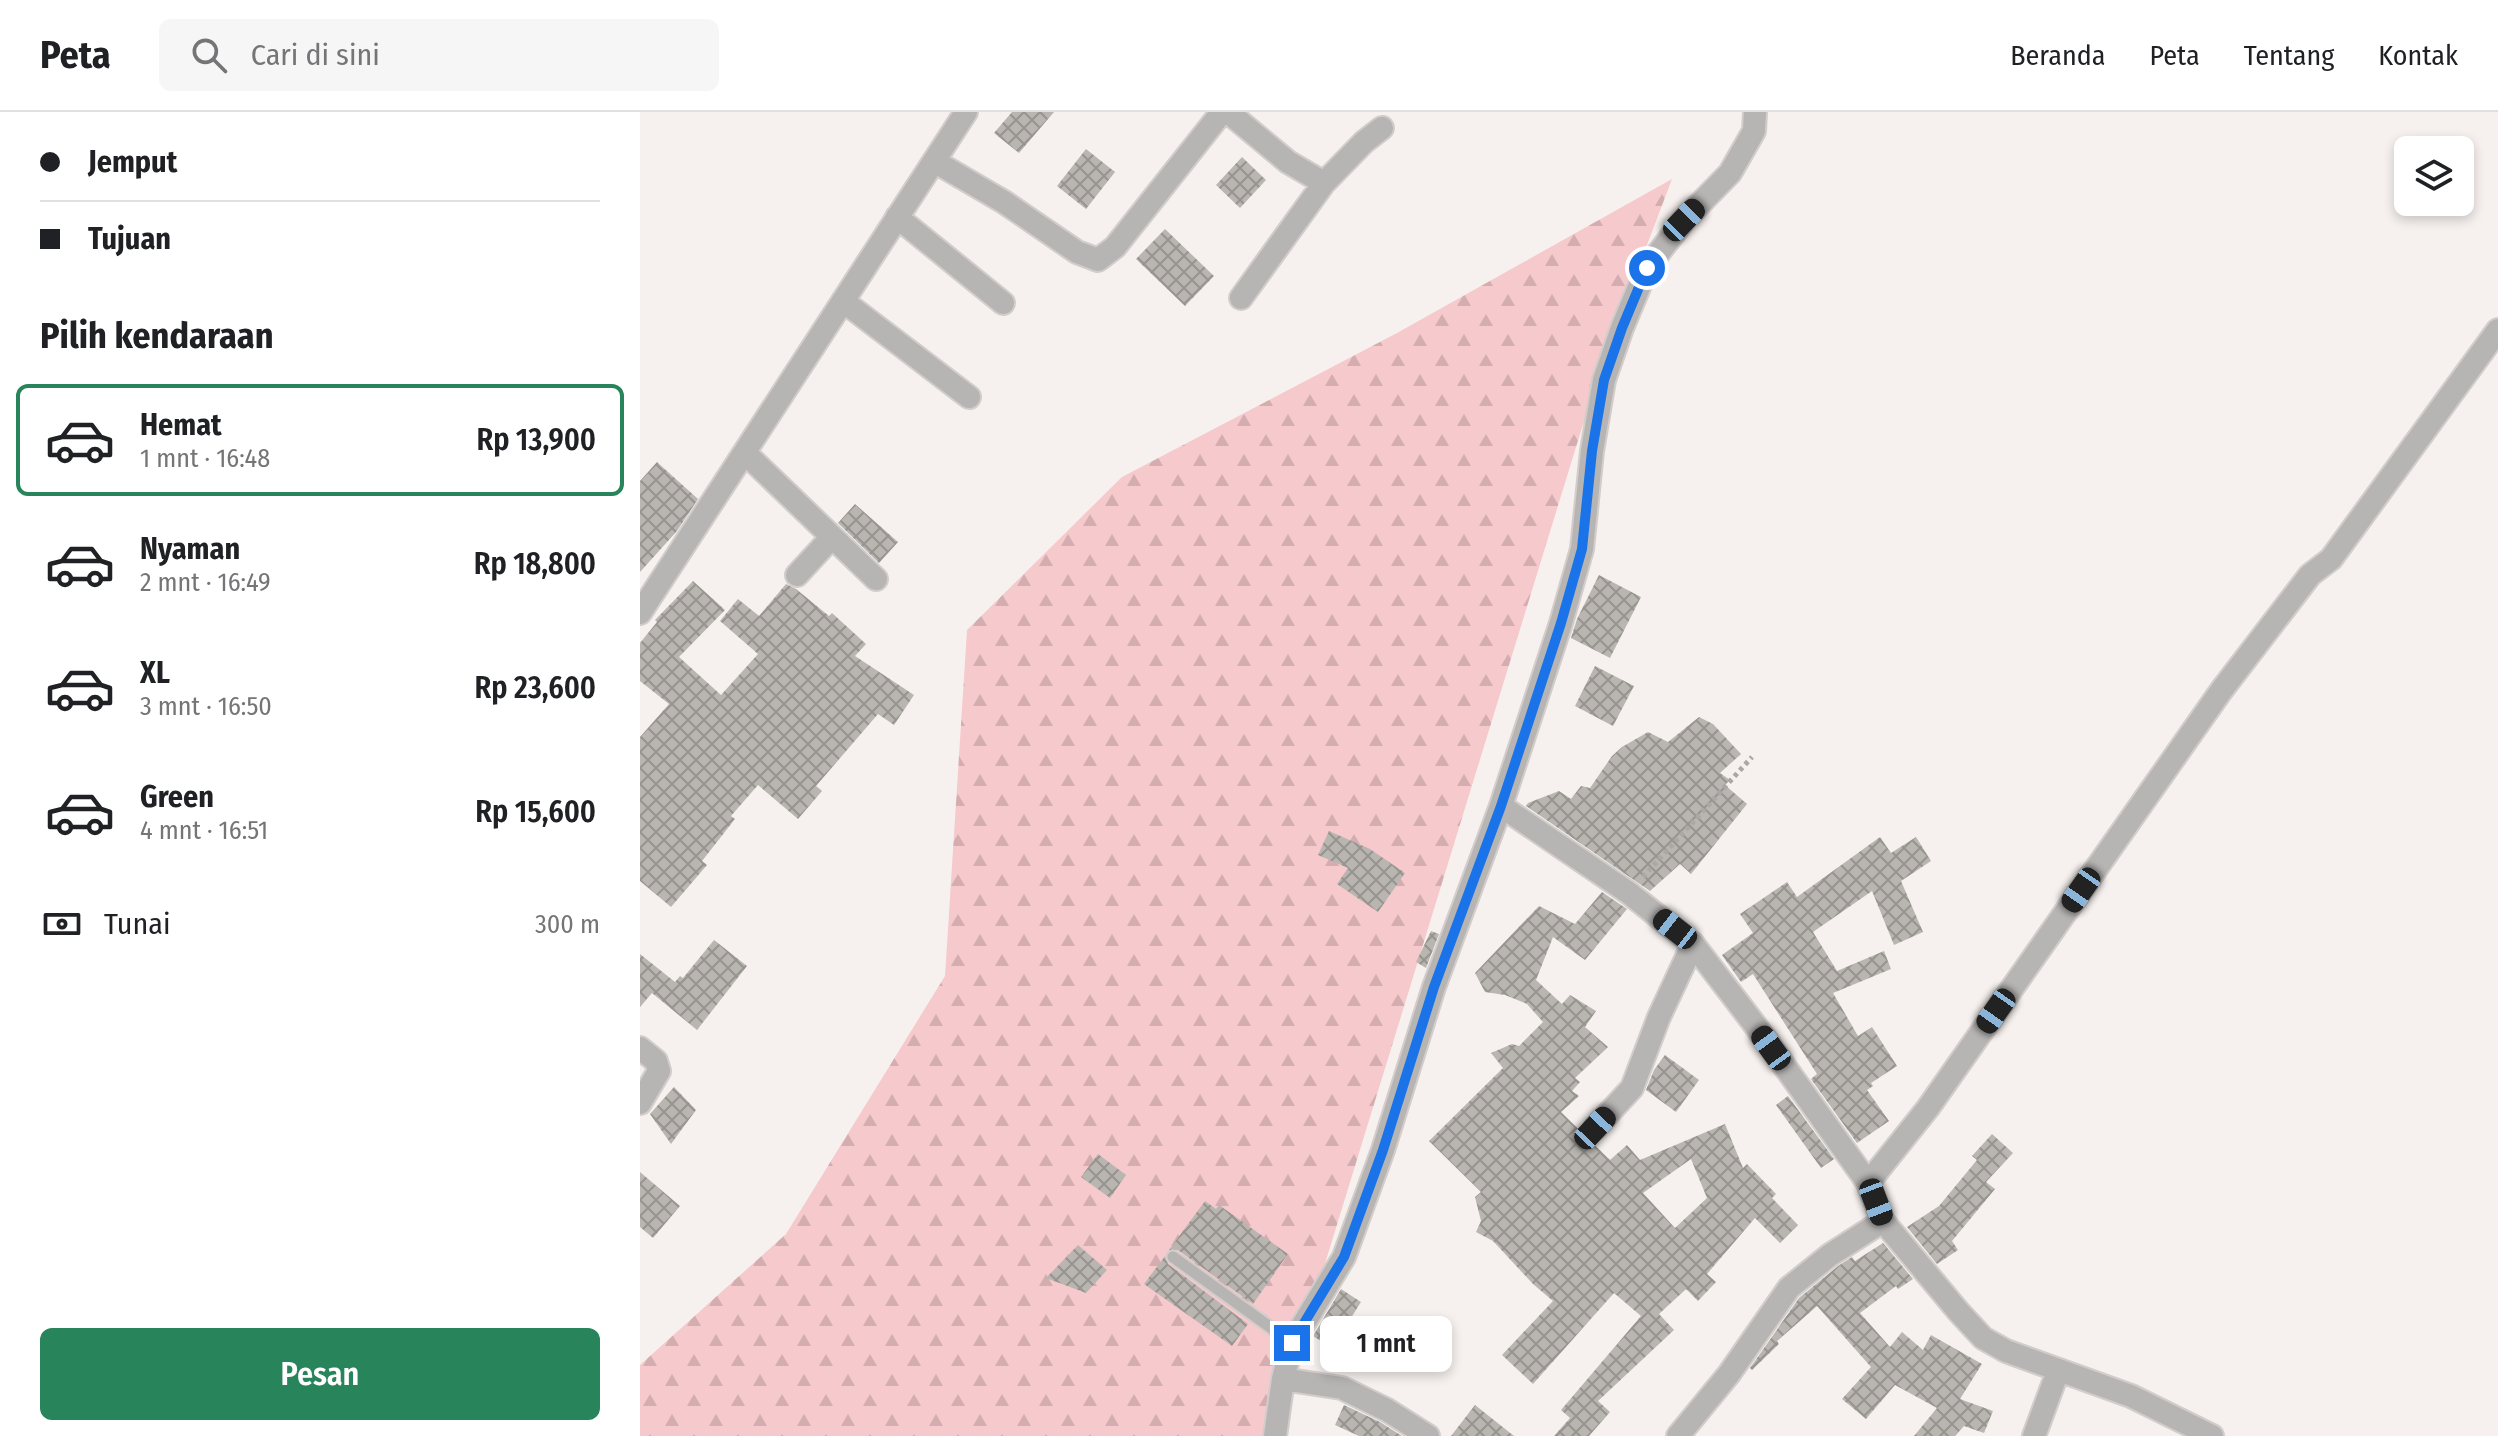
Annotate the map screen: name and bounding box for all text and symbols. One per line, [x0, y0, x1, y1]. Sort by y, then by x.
search box [159, 19, 719, 91]
text: Peta [40, 32, 111, 78]
icon: search [187, 33, 231, 77]
text: Cari di sini [251, 37, 380, 73]
text: Beranda [2010, 39, 2105, 72]
text: Peta [2149, 39, 2200, 72]
text: Tentang [2244, 39, 2334, 72]
text: Kontak [2378, 39, 2458, 72]
map controls [2394, 136, 2474, 216]
button: layers [2394, 136, 2474, 216]
text: Jemput [88, 144, 177, 180]
car [1659, 194, 1709, 246]
text: Tujuan [88, 221, 171, 257]
route start [1629, 250, 1665, 286]
text: Pilih kendaraan [40, 314, 274, 358]
icon: car [44, 404, 116, 476]
text: Hemat [140, 407, 222, 443]
text: Rp 13,900 [476, 422, 596, 458]
text: 1 mnt · 16:48 [140, 443, 270, 474]
icon: car [44, 528, 116, 600]
text: Nyaman [140, 531, 240, 567]
text: Rp 18,800 [474, 546, 596, 582]
text: 2 mnt · 16:49 [140, 567, 271, 598]
icon: car [44, 652, 116, 724]
text: XL [140, 655, 170, 691]
text: Rp 23,600 [475, 670, 596, 706]
text: 3 mnt · 16:50 [140, 691, 272, 722]
icon: car [44, 776, 116, 848]
text: Green [140, 779, 214, 815]
text: Rp 15,600 [475, 794, 596, 830]
text: 4 mnt · 16:51 [140, 815, 268, 846]
car [2057, 863, 2105, 917]
icon: cash [40, 902, 84, 946]
car [1649, 905, 1701, 953]
text: Tunai [104, 906, 170, 942]
text: 300 m [535, 909, 600, 940]
car [1972, 984, 2020, 1038]
car [1747, 1022, 1795, 1074]
car [1570, 1102, 1620, 1154]
car [1856, 1175, 1896, 1229]
callout: 1 mnt [1320, 1315, 1452, 1371]
route end [1274, 1325, 1310, 1361]
button: Pesan [40, 1328, 600, 1420]
text: 1 mnt [1357, 1328, 1415, 1359]

